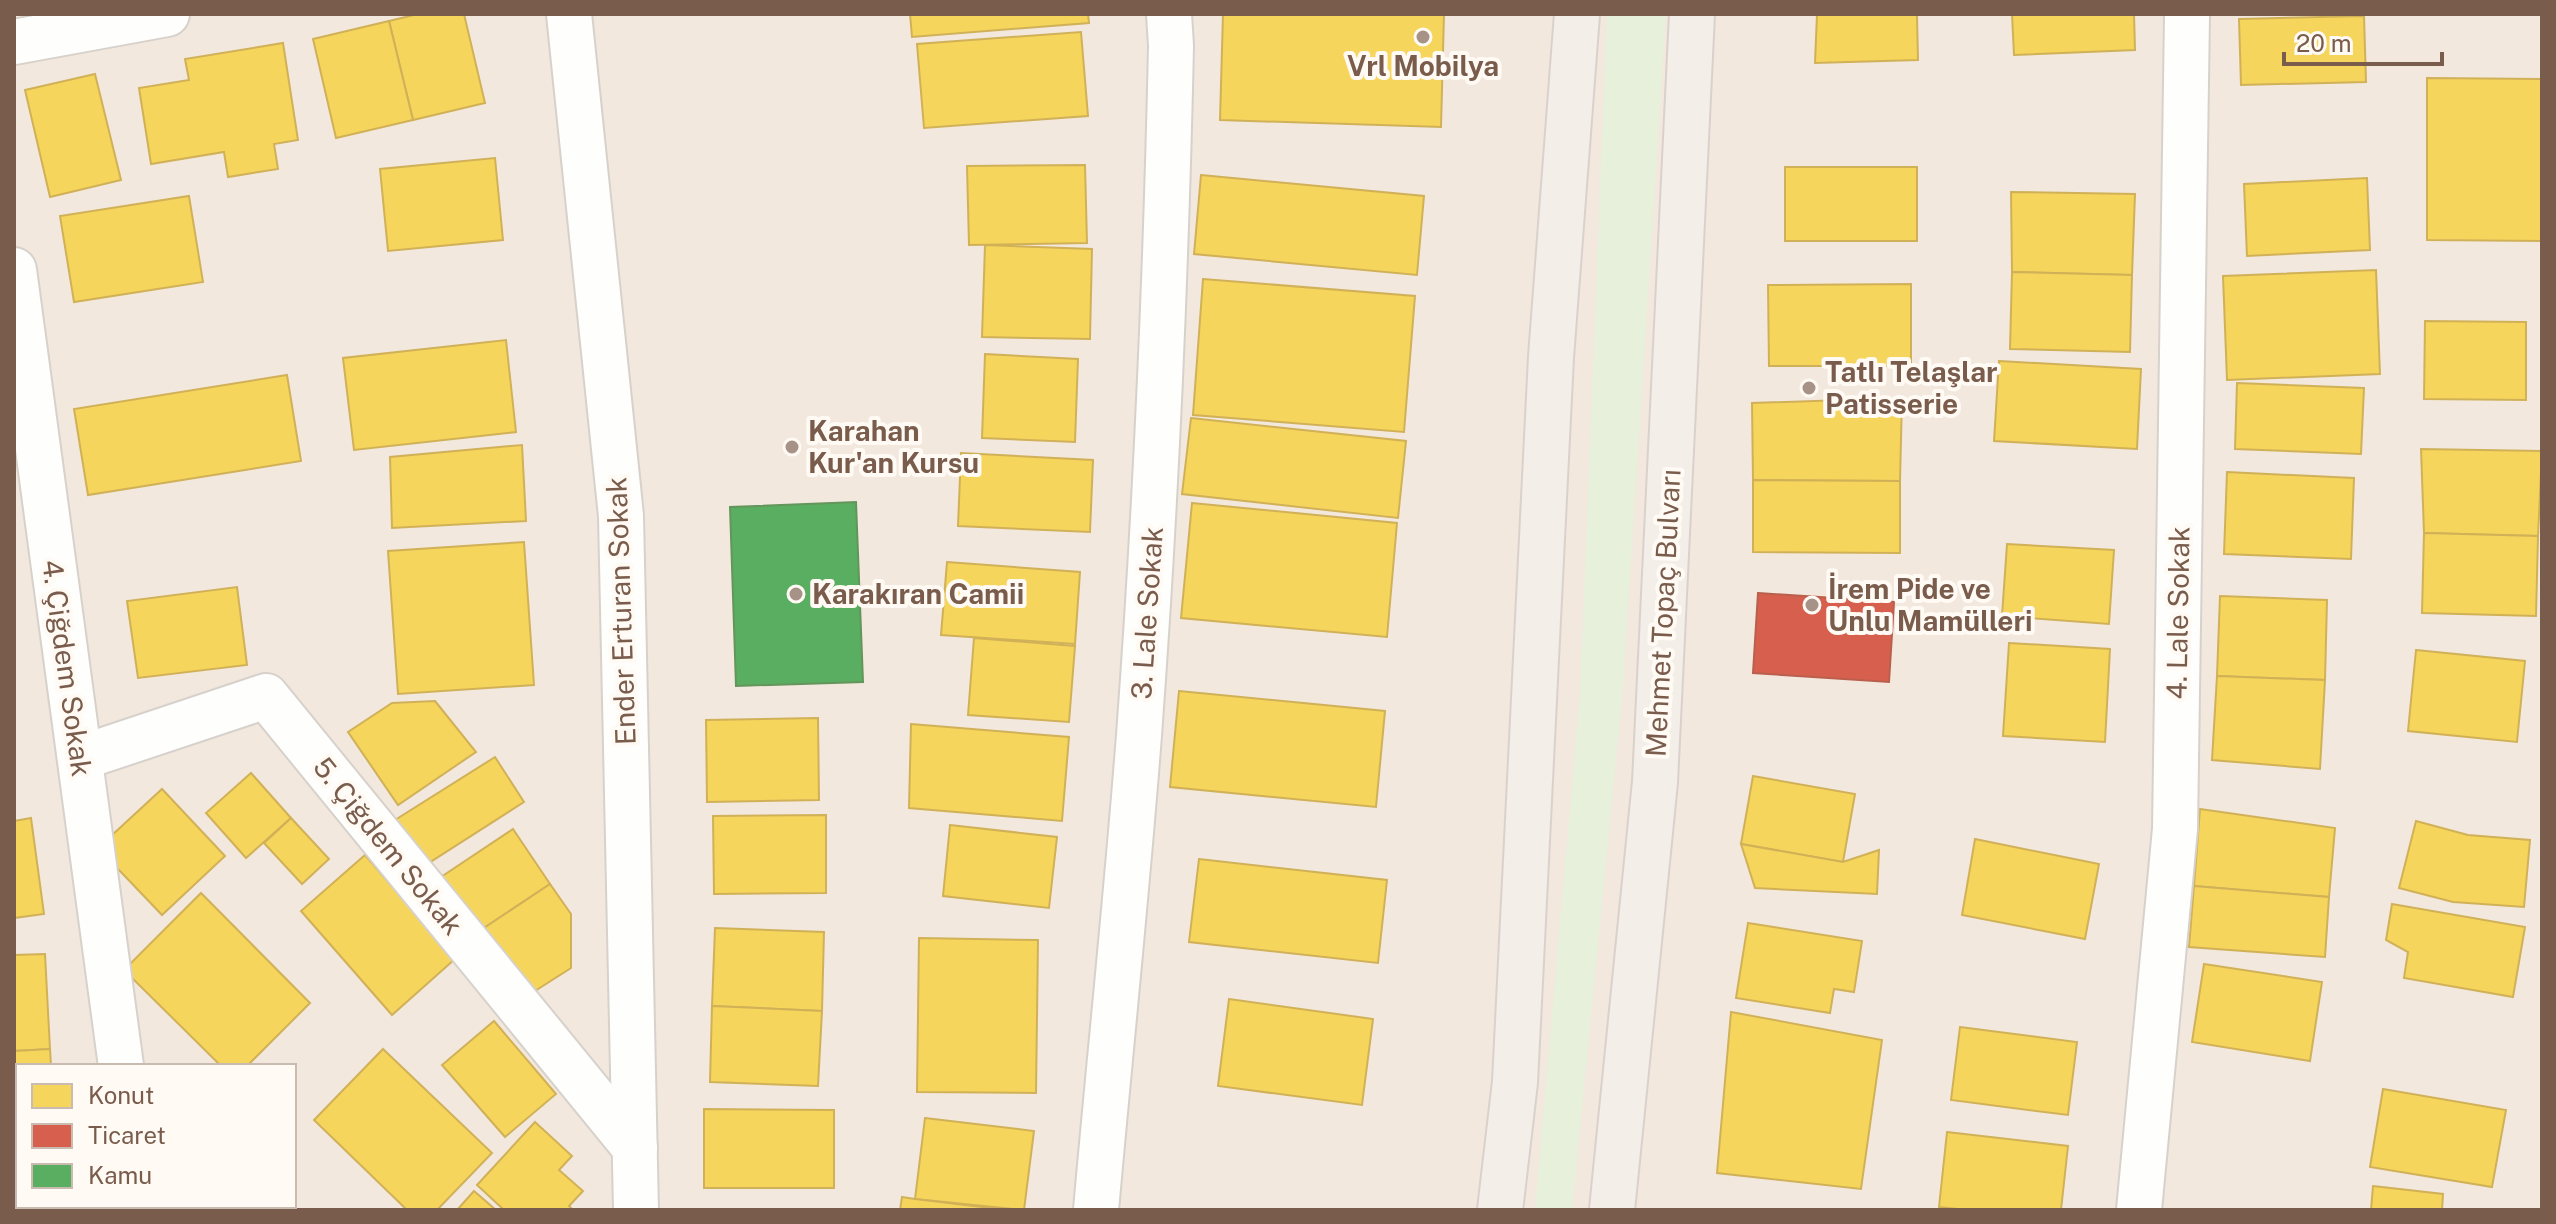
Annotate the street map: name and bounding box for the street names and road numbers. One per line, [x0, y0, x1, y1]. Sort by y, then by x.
street label: Mehmet Topaç Bulvarı [1638, 468, 1687, 758]
street label: Ender Erturan Sokak [599, 476, 642, 746]
street label: 3. Lale Sokak [1124, 525, 1169, 700]
street label: 4. Lale Sokak [2159, 526, 2196, 700]
street label: 4. Çiğdem Sokak [36, 558, 99, 778]
street label: 5. Çiğdem Sokak [307, 750, 470, 941]

